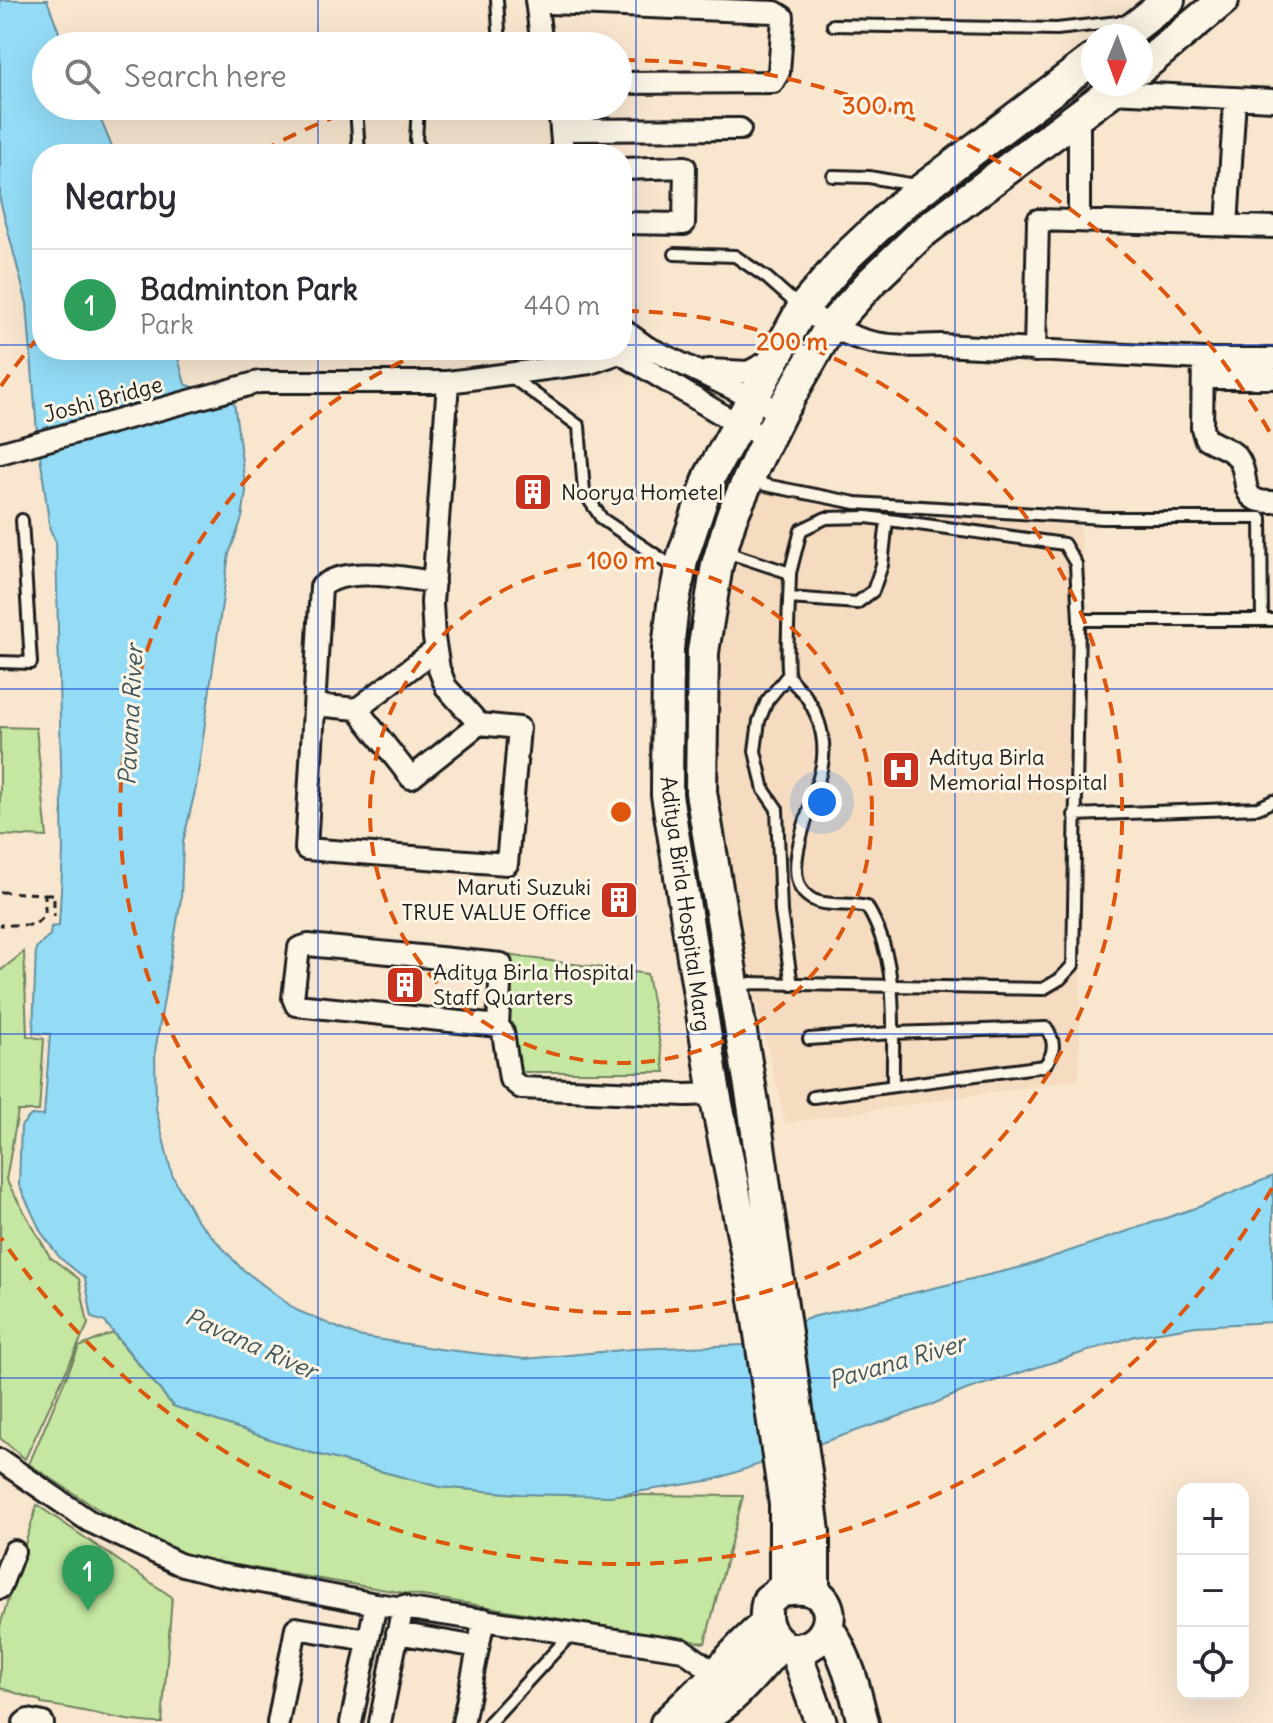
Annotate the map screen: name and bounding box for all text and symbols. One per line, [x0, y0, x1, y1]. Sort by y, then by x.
north arrow [1081, 24, 1153, 96]
search box [32, 32, 632, 120]
icon: search [60, 54, 104, 98]
text: Search here [124, 57, 287, 95]
text: 300 m [842, 90, 914, 120]
text: Nearby [64, 175, 177, 218]
text: Badminton Park [140, 270, 358, 308]
text: 1 [85, 289, 95, 322]
text: 440 m [524, 289, 600, 322]
text: Park [140, 308, 194, 341]
text: 200 m [756, 326, 828, 356]
street label: Joshi Bridge [41, 370, 165, 428]
building icon: Noorya Hometel [512, 471, 554, 513]
place label: Noorya Hometel [561, 478, 723, 506]
text: 100 m [587, 545, 655, 575]
water label: Pavana River [111, 641, 149, 786]
place label: Aditya Birla Memorial Hospital [929, 743, 1107, 796]
hospital icon: Aditya Birla Memorial Hospital [880, 749, 922, 791]
street label: Aditya Birla Hospital Marg [654, 774, 718, 1034]
your location [802, 782, 842, 822]
centre of rings [607, 798, 635, 826]
place label: Maruti Suzuki TRUE VALUE Office [401, 873, 591, 926]
building icon: Maruti Suzuki TRUE VALUE Office [598, 879, 640, 921]
place label: Aditya Birla Hospital Staff Quarters [433, 958, 634, 1011]
building icon: Aditya Birla Hospital Staff Quarters [384, 964, 426, 1006]
water label: Pavana River [181, 1301, 325, 1387]
water label: Pavana River [825, 1326, 972, 1395]
map controls [1177, 1483, 1249, 1699]
button: + [1177, 1483, 1249, 1555]
pin: 1 [62, 1545, 114, 1611]
button: − [1177, 1555, 1249, 1627]
button: locate [1177, 1627, 1249, 1699]

